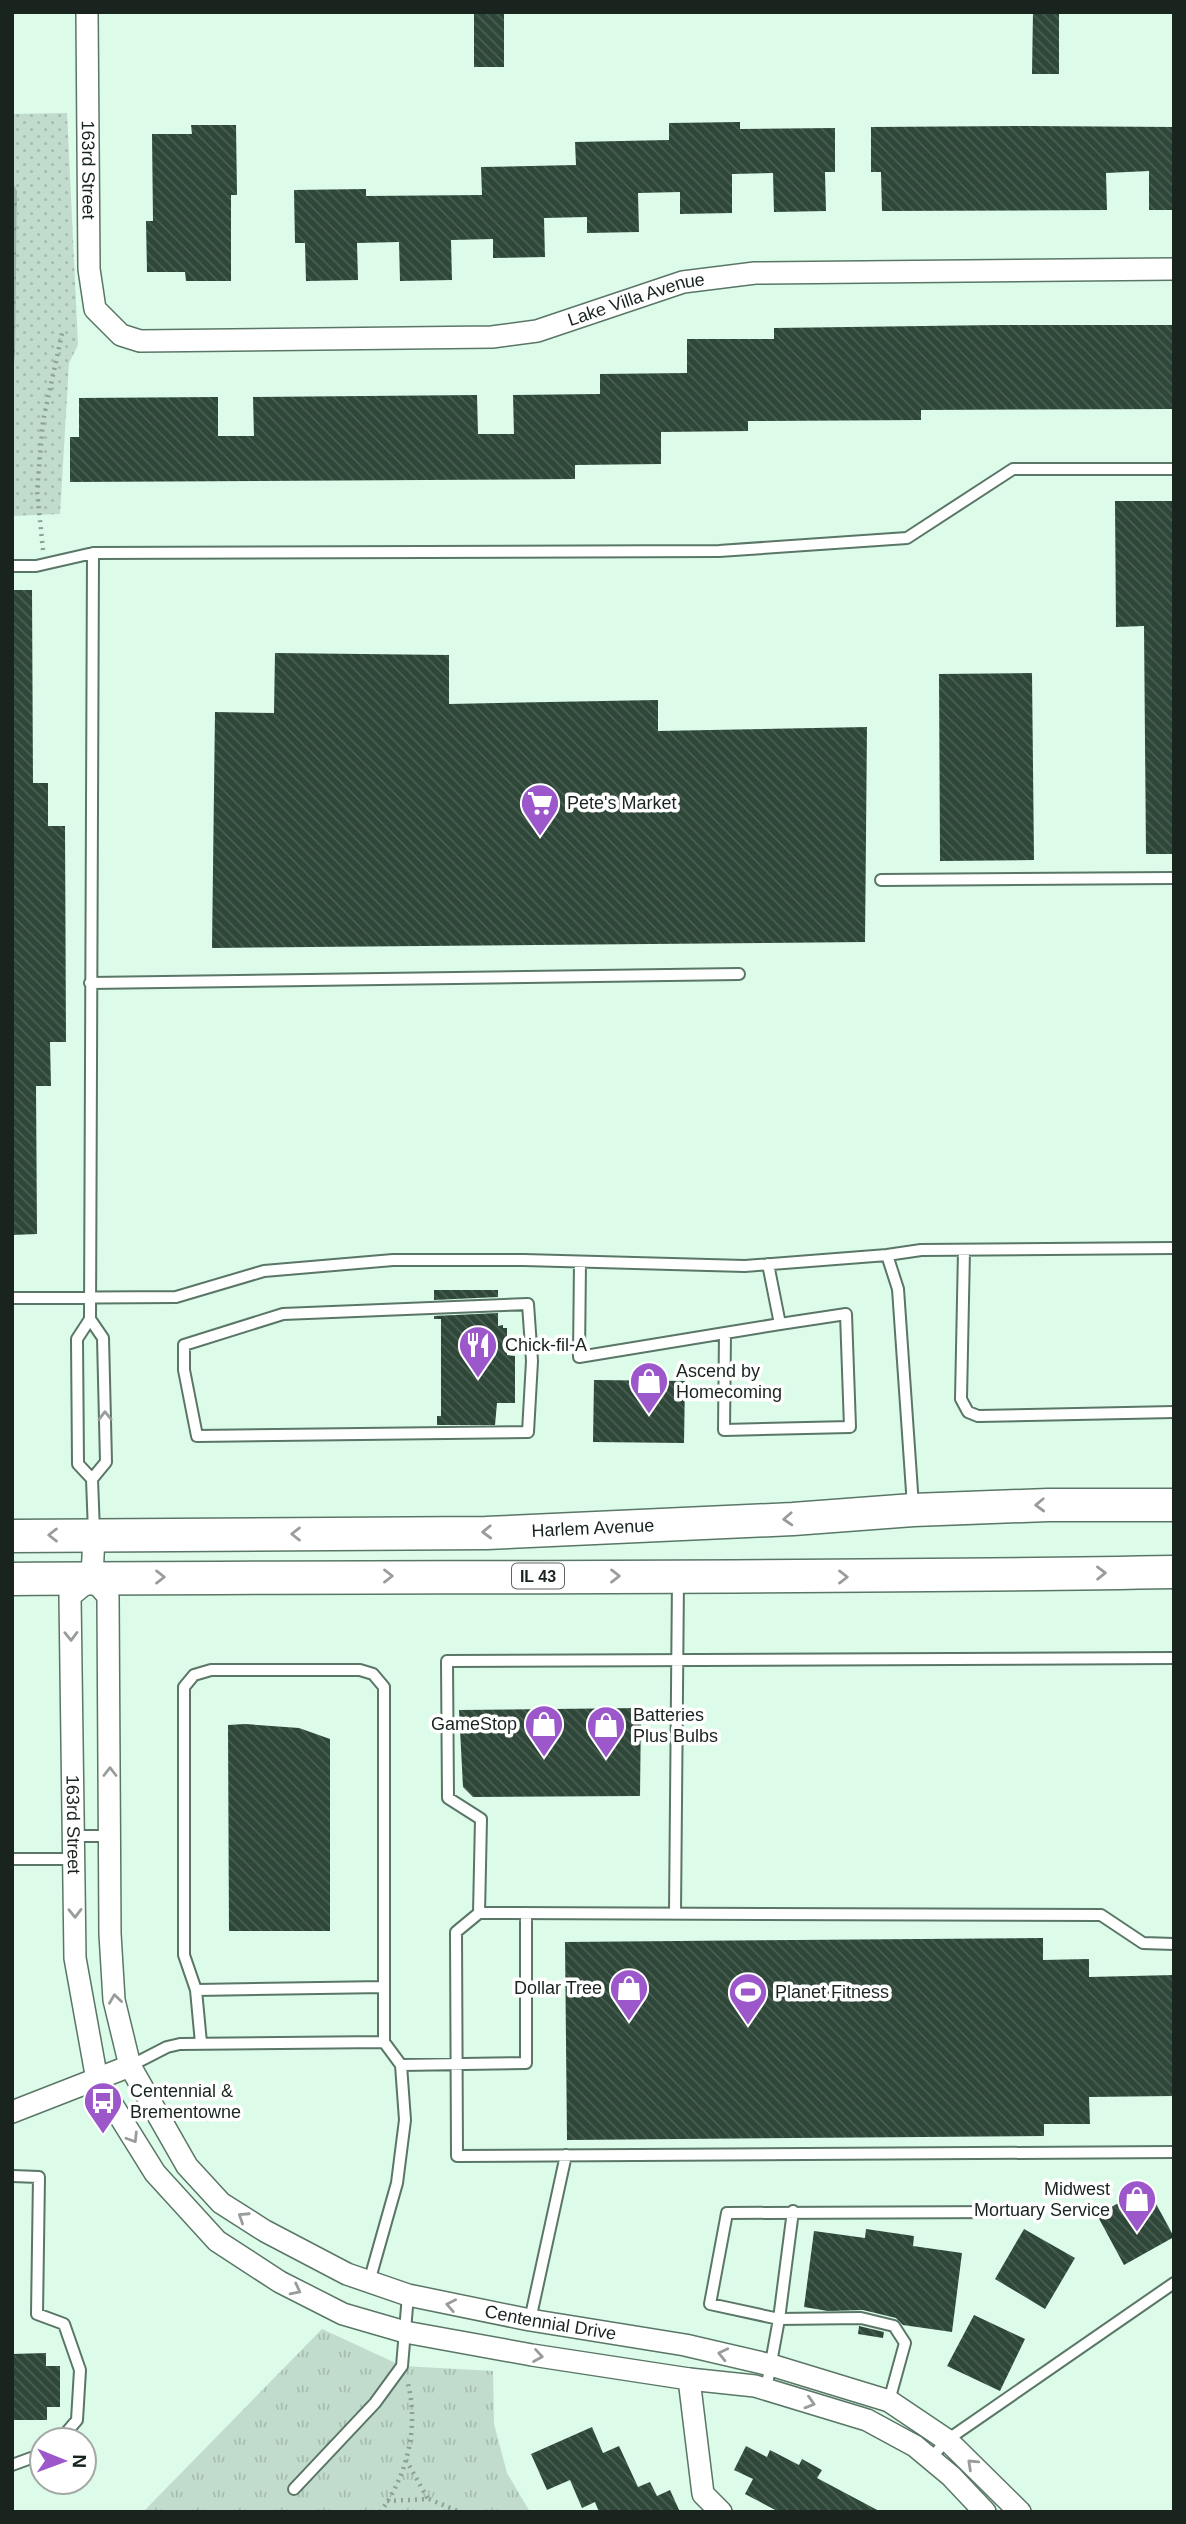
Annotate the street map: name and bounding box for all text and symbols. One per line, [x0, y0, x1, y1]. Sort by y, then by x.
street label: 163rd Street [78, 120, 99, 220]
street label: Lake Villa Avenue [565, 269, 706, 330]
supermarket icon: Pete's Market [519, 782, 561, 837]
place label: Pete's Market [567, 793, 676, 813]
restaurant icon: Chick-fil-A [457, 1324, 499, 1379]
place label: Chick-fil-A [505, 1335, 587, 1355]
shop icon: Ascend by Homecoming [628, 1360, 670, 1415]
place label: Ascend by Homecoming [676, 1361, 782, 1402]
one-way arrow [97, 1410, 112, 1421]
one-way arrow [1034, 1497, 1044, 1513]
one-way arrow [782, 1511, 793, 1526]
street label: Harlem Avenue [531, 1515, 655, 1541]
one-way arrow [482, 1525, 493, 1540]
one-way arrow [291, 1526, 301, 1542]
one-way arrow [47, 1528, 58, 1543]
road number: IL 43 [512, 1564, 564, 1588]
one-way arrow [1096, 1565, 1107, 1581]
one-way arrow [383, 1568, 394, 1584]
one-way arrow [611, 1568, 621, 1584]
one-way arrow [838, 1569, 849, 1585]
one-way arrow [155, 1570, 166, 1585]
one-way arrow [63, 1631, 79, 1642]
shop icon: GameStop [523, 1703, 565, 1758]
shop icon: Batteries Plus Bulbs [585, 1704, 627, 1759]
place label: Batteries Plus Bulbs [633, 1705, 718, 1746]
place label: GameStop [431, 1714, 517, 1734]
one-way arrow [102, 1766, 117, 1777]
street label: 163rd Street [62, 1775, 84, 1874]
one-way arrow [67, 1908, 83, 1918]
shop icon: Dollar Tree [608, 1967, 650, 2022]
sports icon: Planet Fitness [727, 1971, 769, 2026]
place label: Dollar Tree [514, 1978, 602, 1998]
place label: Planet Fitness [775, 1982, 889, 2002]
one-way arrow [108, 1993, 123, 2005]
bus stop icon: Centennial & Brementowne [82, 2080, 124, 2135]
place label: Centennial & Brementowne [130, 2081, 241, 2122]
one-way arrow [124, 2130, 137, 2143]
shop icon: Midwest Mortuary Service [1116, 2178, 1158, 2233]
place label: Midwest Mortuary Service [974, 2179, 1110, 2220]
one-way arrow [238, 2212, 251, 2225]
one-way arrow [289, 2282, 302, 2296]
one-way arrow [445, 2298, 457, 2313]
street label: Centennial Drive [483, 2301, 618, 2344]
one-way arrow [532, 2348, 544, 2363]
one-way arrow [717, 2348, 729, 2362]
one-way arrow [803, 2395, 816, 2409]
north arrow [28, 2426, 98, 2496]
text: N [69, 2454, 90, 2468]
one-way arrow [967, 2459, 980, 2472]

